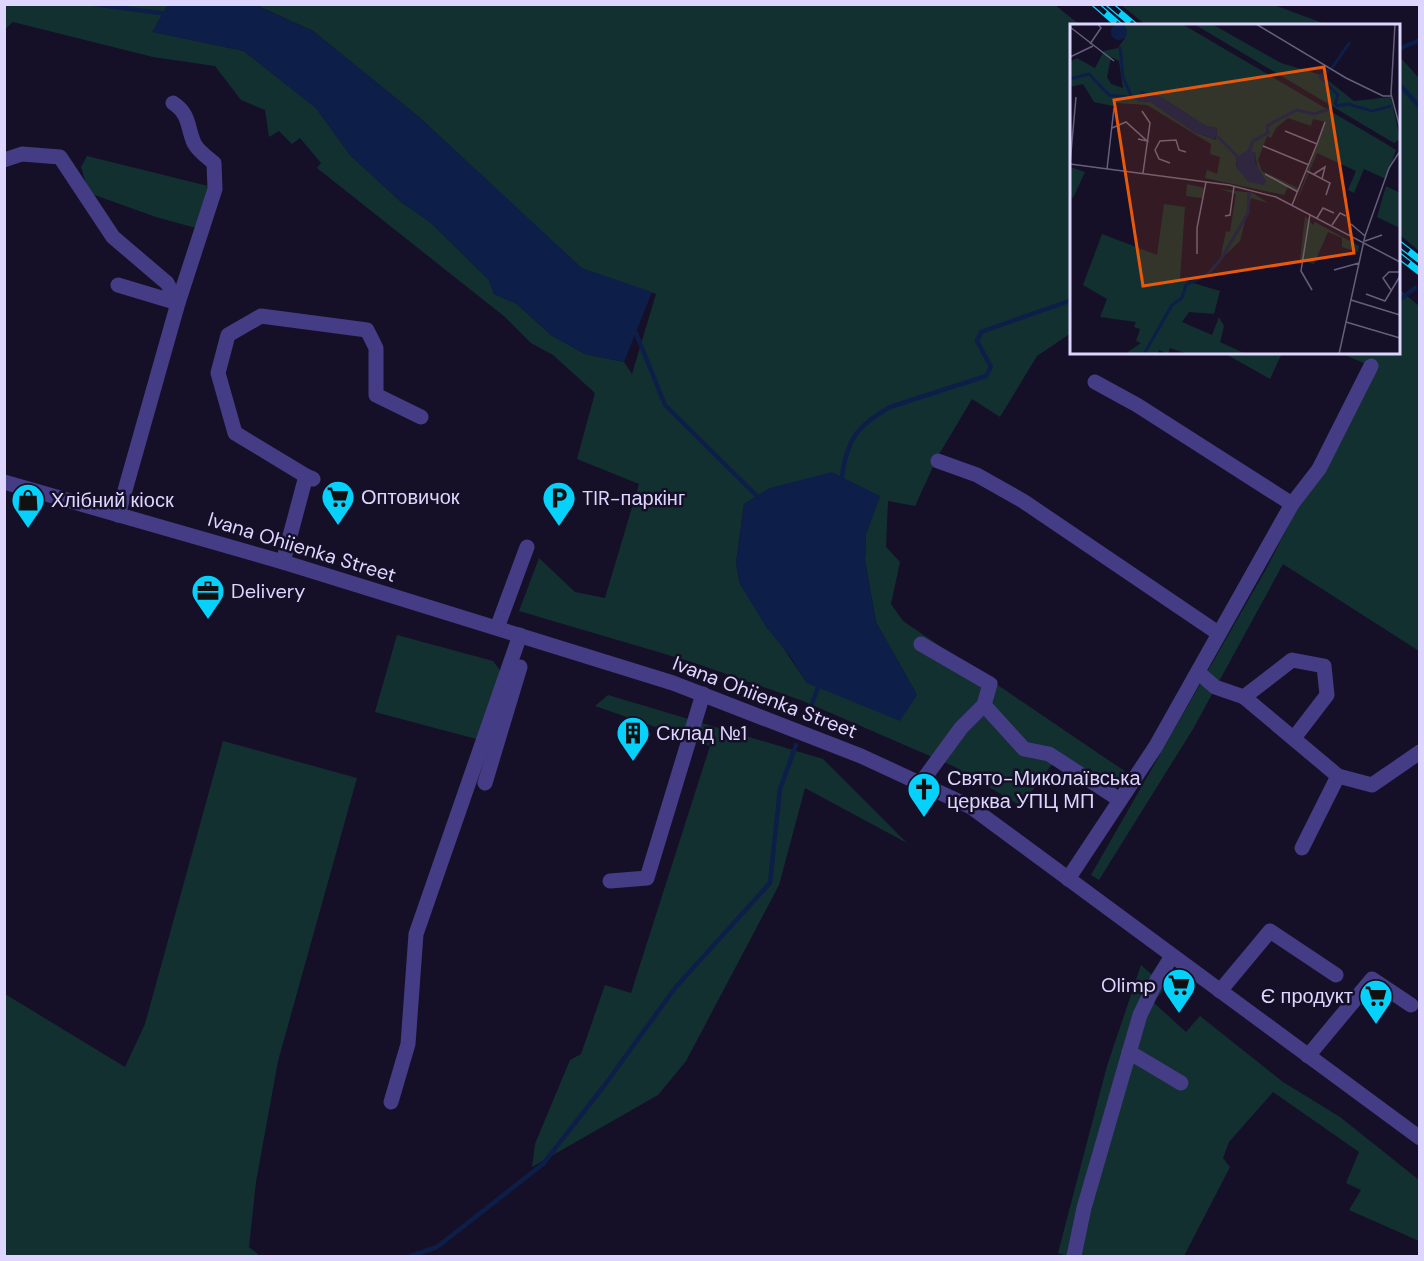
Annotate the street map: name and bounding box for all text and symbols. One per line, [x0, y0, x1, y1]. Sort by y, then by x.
inset map [1070, 24, 1400, 354]
supermarket icon: Оптовичок [320, 479, 356, 526]
parking icon: TIR-паркінг [541, 480, 577, 527]
shop icon: Хлібний кіоск [10, 482, 46, 529]
place label: Оптовичок [361, 484, 460, 510]
place label: TIR-паркінг [582, 485, 685, 511]
place label: Хлібний кіоск [51, 487, 174, 513]
street label: Ivana Ohiienka Street [205, 506, 399, 588]
office icon: Delivery [190, 573, 226, 620]
place label: Delivery [231, 578, 305, 604]
street label: Ivana Ohiienka Street [669, 650, 861, 744]
building icon: Склад №1 [615, 715, 651, 762]
place label: Склад №1 [656, 720, 747, 746]
place label: Свято-Миколаївська церква УПЦ МП [947, 765, 1141, 814]
church icon: Свято-Миколаївська церква УПЦ МП [906, 771, 942, 818]
supermarket icon: Olimp [1161, 967, 1197, 1014]
place label: Olimp [1101, 972, 1156, 998]
supermarket icon: Є продукт [1358, 978, 1394, 1025]
place label: Є продукт [1261, 983, 1353, 1009]

